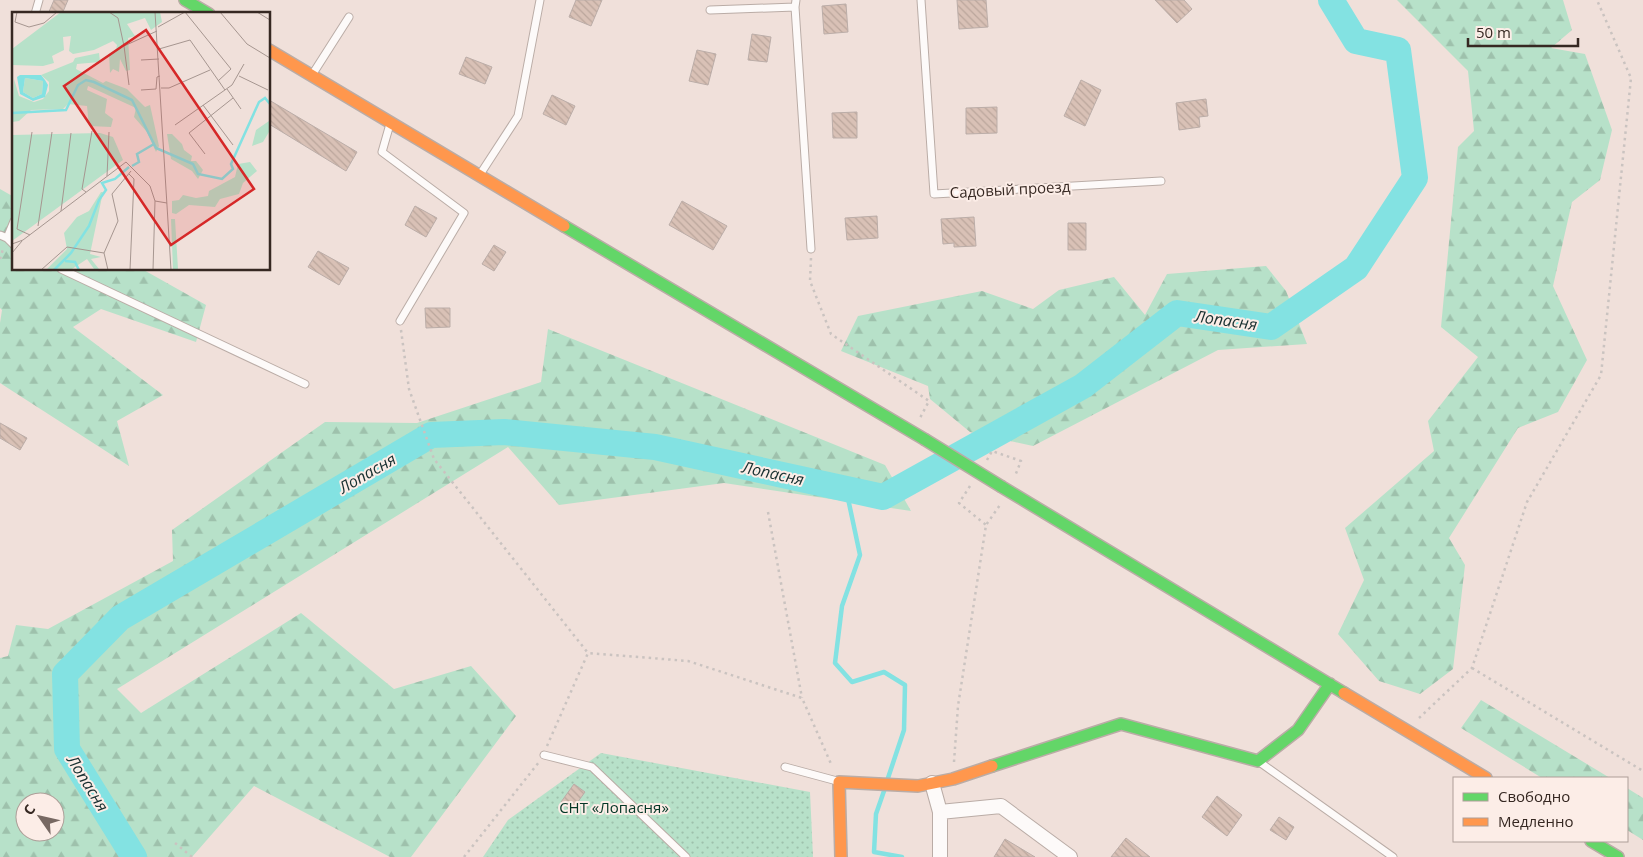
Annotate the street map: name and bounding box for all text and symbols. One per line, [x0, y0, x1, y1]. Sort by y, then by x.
inset map [12, 12, 270, 270]
scale bar [1468, 15, 1578, 47]
text: 50 m [1476, 22, 1511, 42]
street label: Садовый проезд [949, 176, 1071, 202]
water label: Лопасня [1192, 305, 1259, 335]
water label: Лопасня [333, 448, 400, 499]
water label: Лопасня [739, 455, 806, 490]
water label: Лопасня [61, 750, 114, 815]
legend [1453, 777, 1628, 842]
text: Свободно [1498, 786, 1570, 806]
north arrow [15, 792, 65, 842]
park label: СНТ «Лопасня» [559, 797, 669, 817]
text: С [18, 800, 39, 818]
text: Медленно [1498, 811, 1574, 831]

